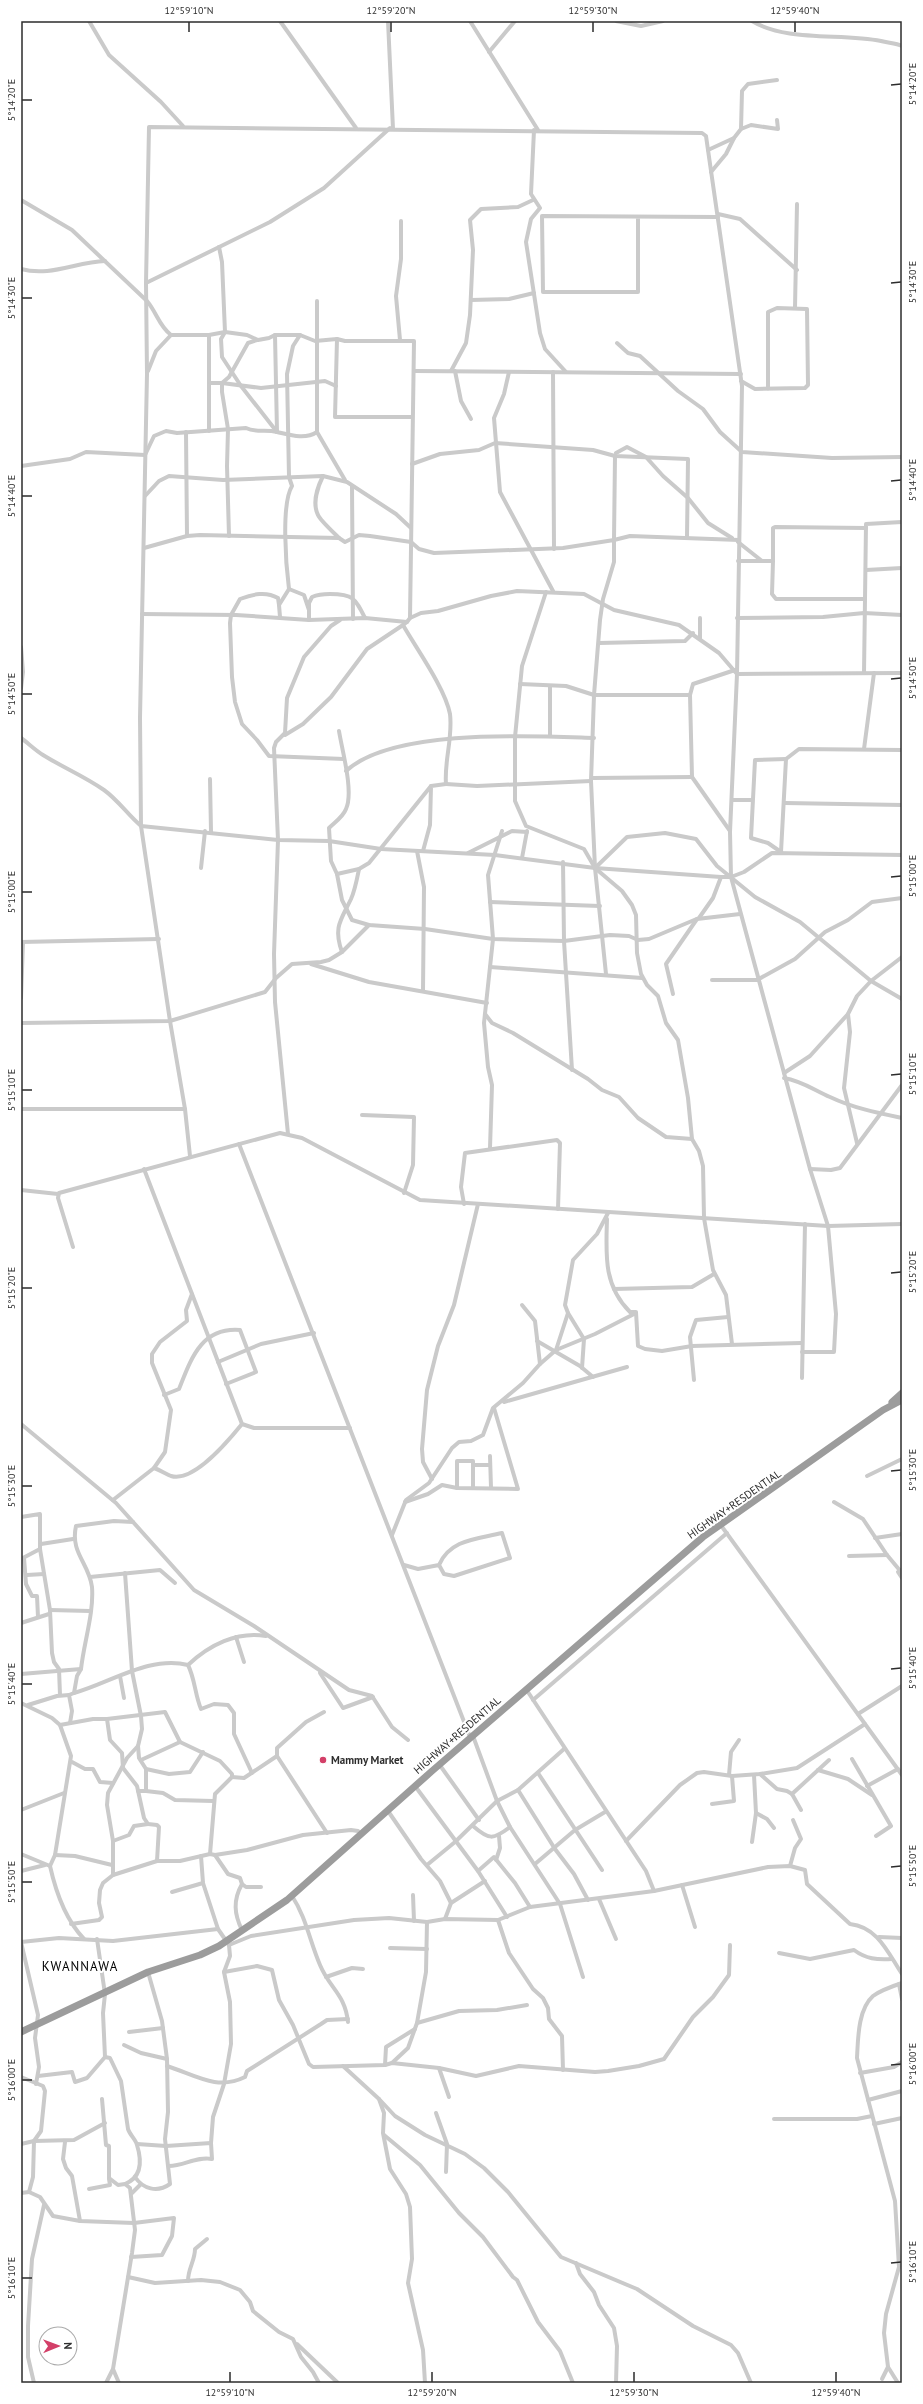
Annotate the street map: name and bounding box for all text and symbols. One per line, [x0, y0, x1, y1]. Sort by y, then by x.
text: 12°59'10"N [164, 4, 214, 17]
text: 12°59'20"N [366, 4, 416, 17]
text: 12°59'30"N [568, 4, 618, 17]
text: 12°59'40"N [770, 4, 820, 17]
text: 5°14'20"E [906, 63, 919, 105]
text: 5°14'20"E [5, 79, 18, 121]
text: 5°14'30"E [906, 261, 919, 303]
text: 5°14'30"E [5, 277, 18, 319]
text: 5°14'40"E [906, 459, 919, 501]
text: 5°14'40"E [5, 475, 18, 517]
text: 5°14'50"E [906, 657, 919, 699]
text: 5°14'50"E [5, 673, 18, 715]
text: 5°15'00"E [906, 855, 919, 897]
text: 5°15'00"E [5, 871, 18, 913]
text: 5°15'10"E [906, 1053, 919, 1095]
text: 5°15'10"E [5, 1069, 18, 1111]
text: 5°15'20"E [906, 1251, 919, 1293]
text: 5°15'20"E [5, 1267, 18, 1309]
text: 5°15'30"E [906, 1449, 919, 1491]
text: 5°15'30"E [5, 1465, 18, 1507]
street label: HIGHWAY+RESDENTIAL [684, 1466, 784, 1542]
text: 5°15'40"E [906, 1647, 919, 1689]
text: 5°15'40"E [5, 1663, 18, 1705]
street label: HIGHWAY+RESDENTIAL [410, 1693, 504, 1777]
place label: Mammy Market [331, 1753, 404, 1767]
marker: Mammy Market [318, 1755, 328, 1765]
text: 5°15'50"E [906, 1845, 919, 1887]
text: 5°15'50"E [5, 1861, 18, 1903]
district label: KWANNAWA [42, 1958, 118, 1975]
text: 5°16'00"E [906, 2043, 919, 2085]
text: 5°16'00"E [5, 2059, 18, 2101]
text: 5°16'10"E [906, 2241, 919, 2283]
text: 5°16'10"E [5, 2257, 18, 2299]
north arrow [38, 2326, 78, 2366]
text: N [61, 2342, 75, 2350]
text: 12°59'10"N [205, 2386, 255, 2399]
text: 12°59'20"N [407, 2386, 457, 2399]
text: 12°59'30"N [609, 2386, 659, 2399]
text: 12°59'40"N [811, 2386, 861, 2399]

